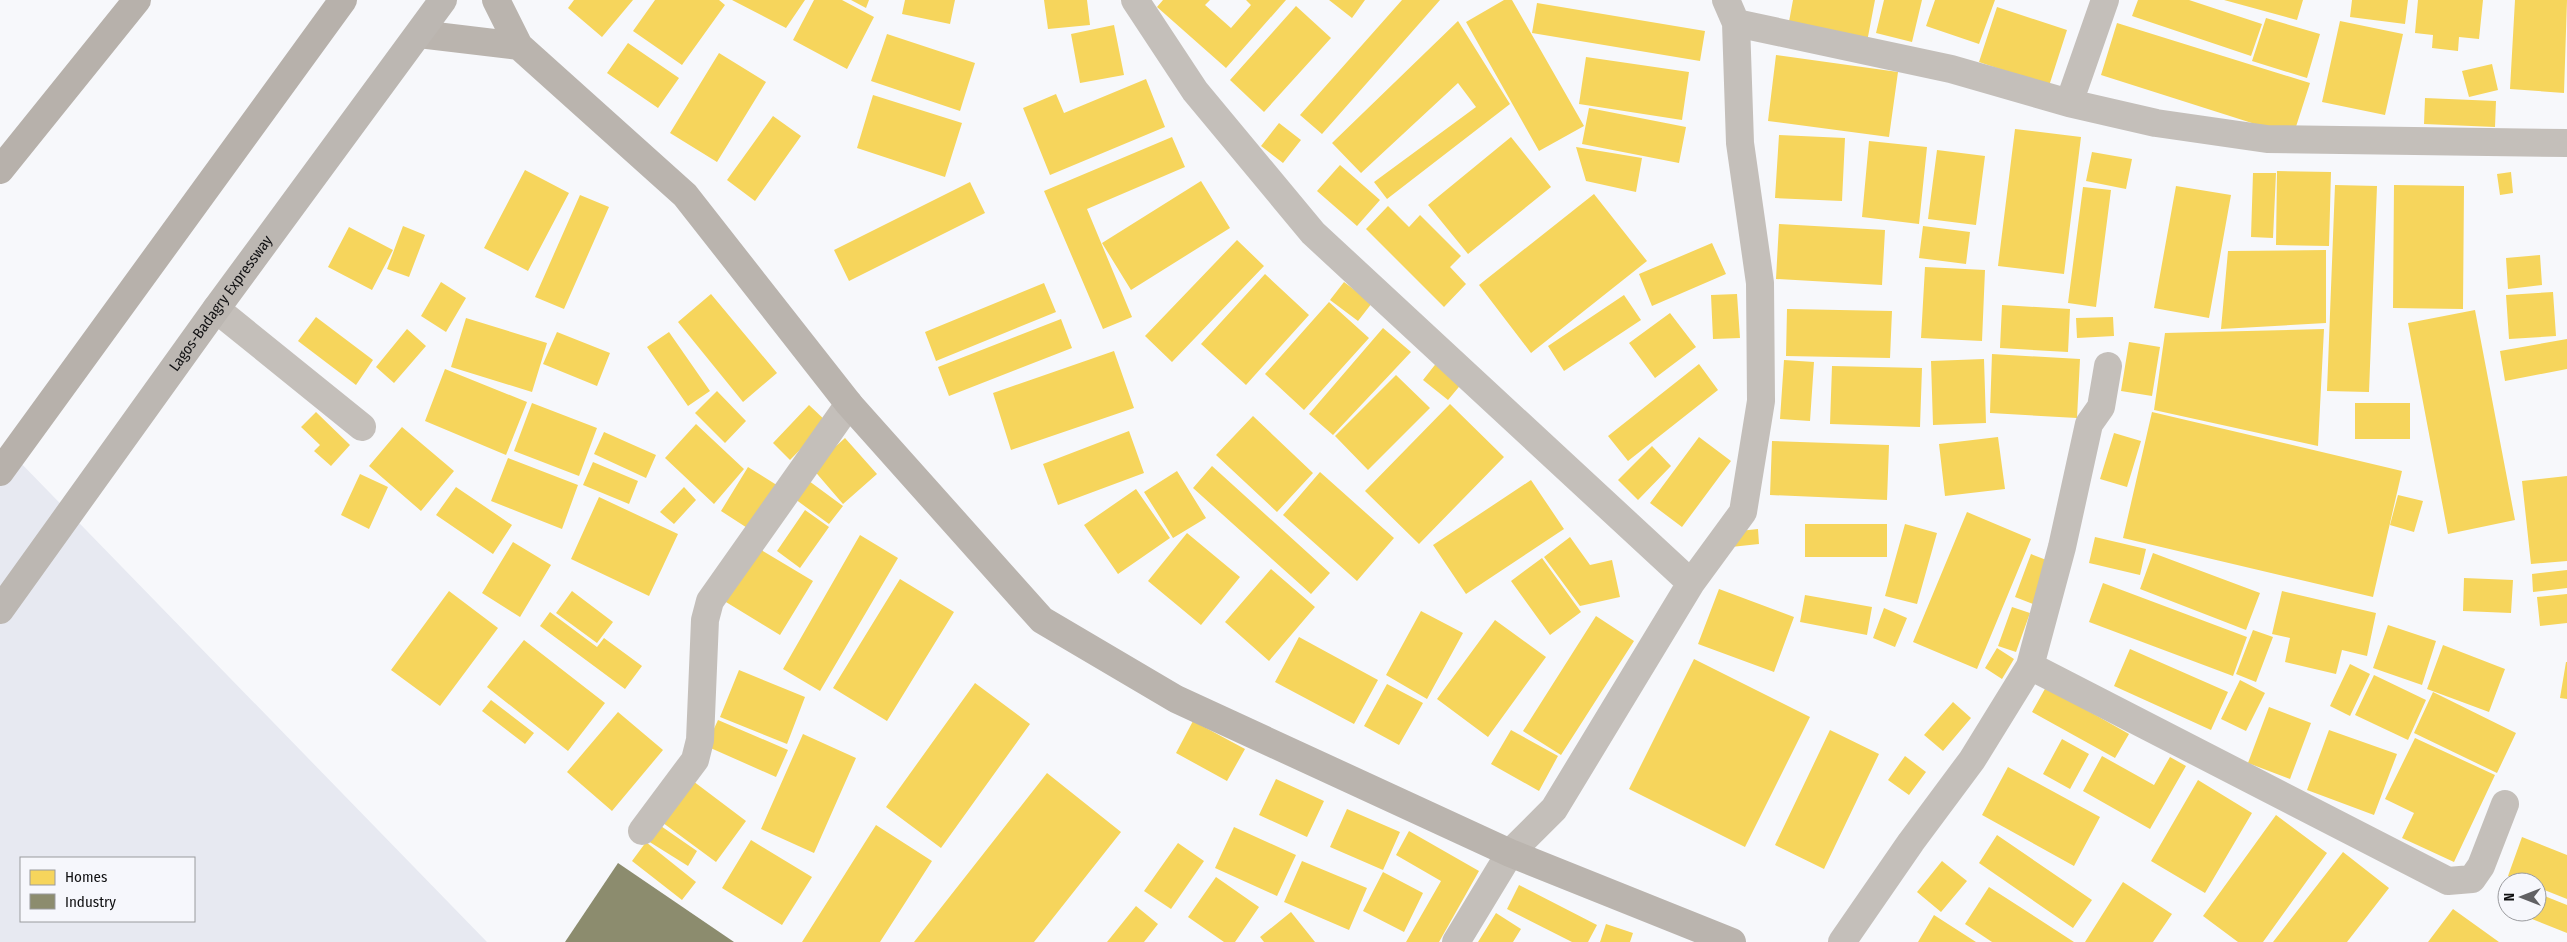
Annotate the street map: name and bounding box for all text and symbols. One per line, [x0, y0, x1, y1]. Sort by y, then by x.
street label: Lagos-Badagry Expressway [165, 231, 276, 375]
legend [20, 857, 195, 922]
text: Homes [65, 868, 107, 886]
north arrow [2497, 872, 2547, 922]
text: Industry [65, 893, 116, 911]
text: N [2501, 893, 2518, 901]

